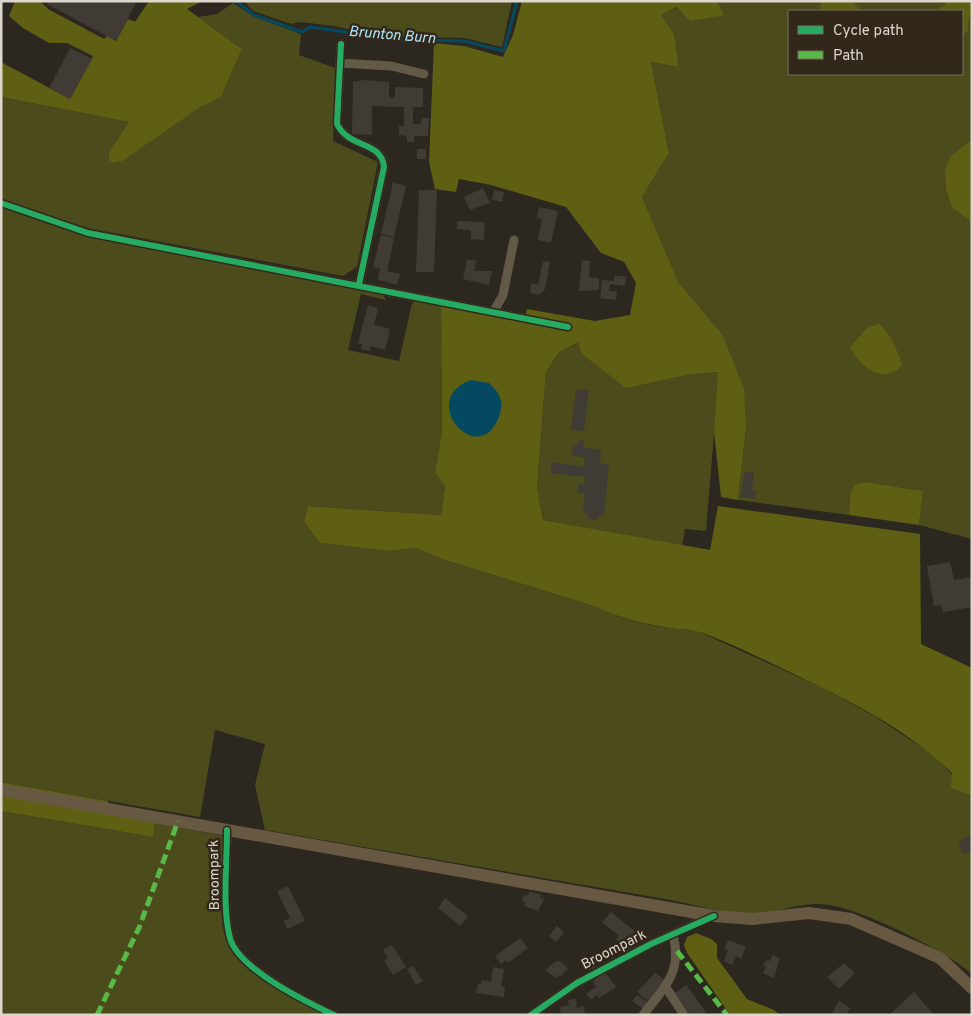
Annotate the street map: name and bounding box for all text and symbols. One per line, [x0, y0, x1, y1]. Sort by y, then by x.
legend [788, 10, 963, 75]
text: Cycle path [833, 22, 904, 41]
water label: Brunton Burn [348, 23, 436, 49]
text: Path [833, 47, 864, 66]
street label: Broompark [206, 840, 224, 910]
street label: Broompark [579, 926, 649, 974]

